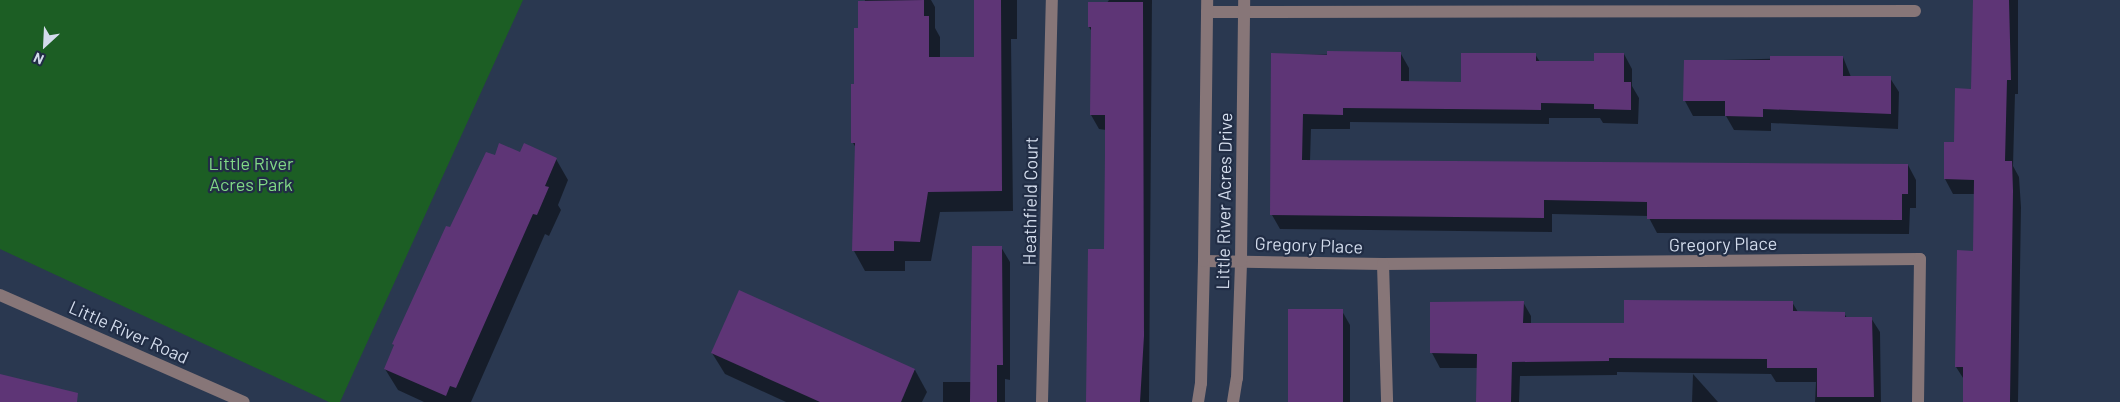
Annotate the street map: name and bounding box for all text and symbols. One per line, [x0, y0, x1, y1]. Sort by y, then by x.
north arrow [20, 20, 70, 70]
text: N [31, 49, 46, 69]
street label: Little River Acres Drive [1212, 112, 1236, 290]
street label: Heathfield Court [1018, 137, 1042, 265]
park label: Little River Acres Park [208, 153, 294, 195]
street label: Gregory Place [1254, 232, 1364, 258]
street label: Gregory Place [1669, 232, 1777, 256]
street label: Little River Road [66, 296, 192, 368]

